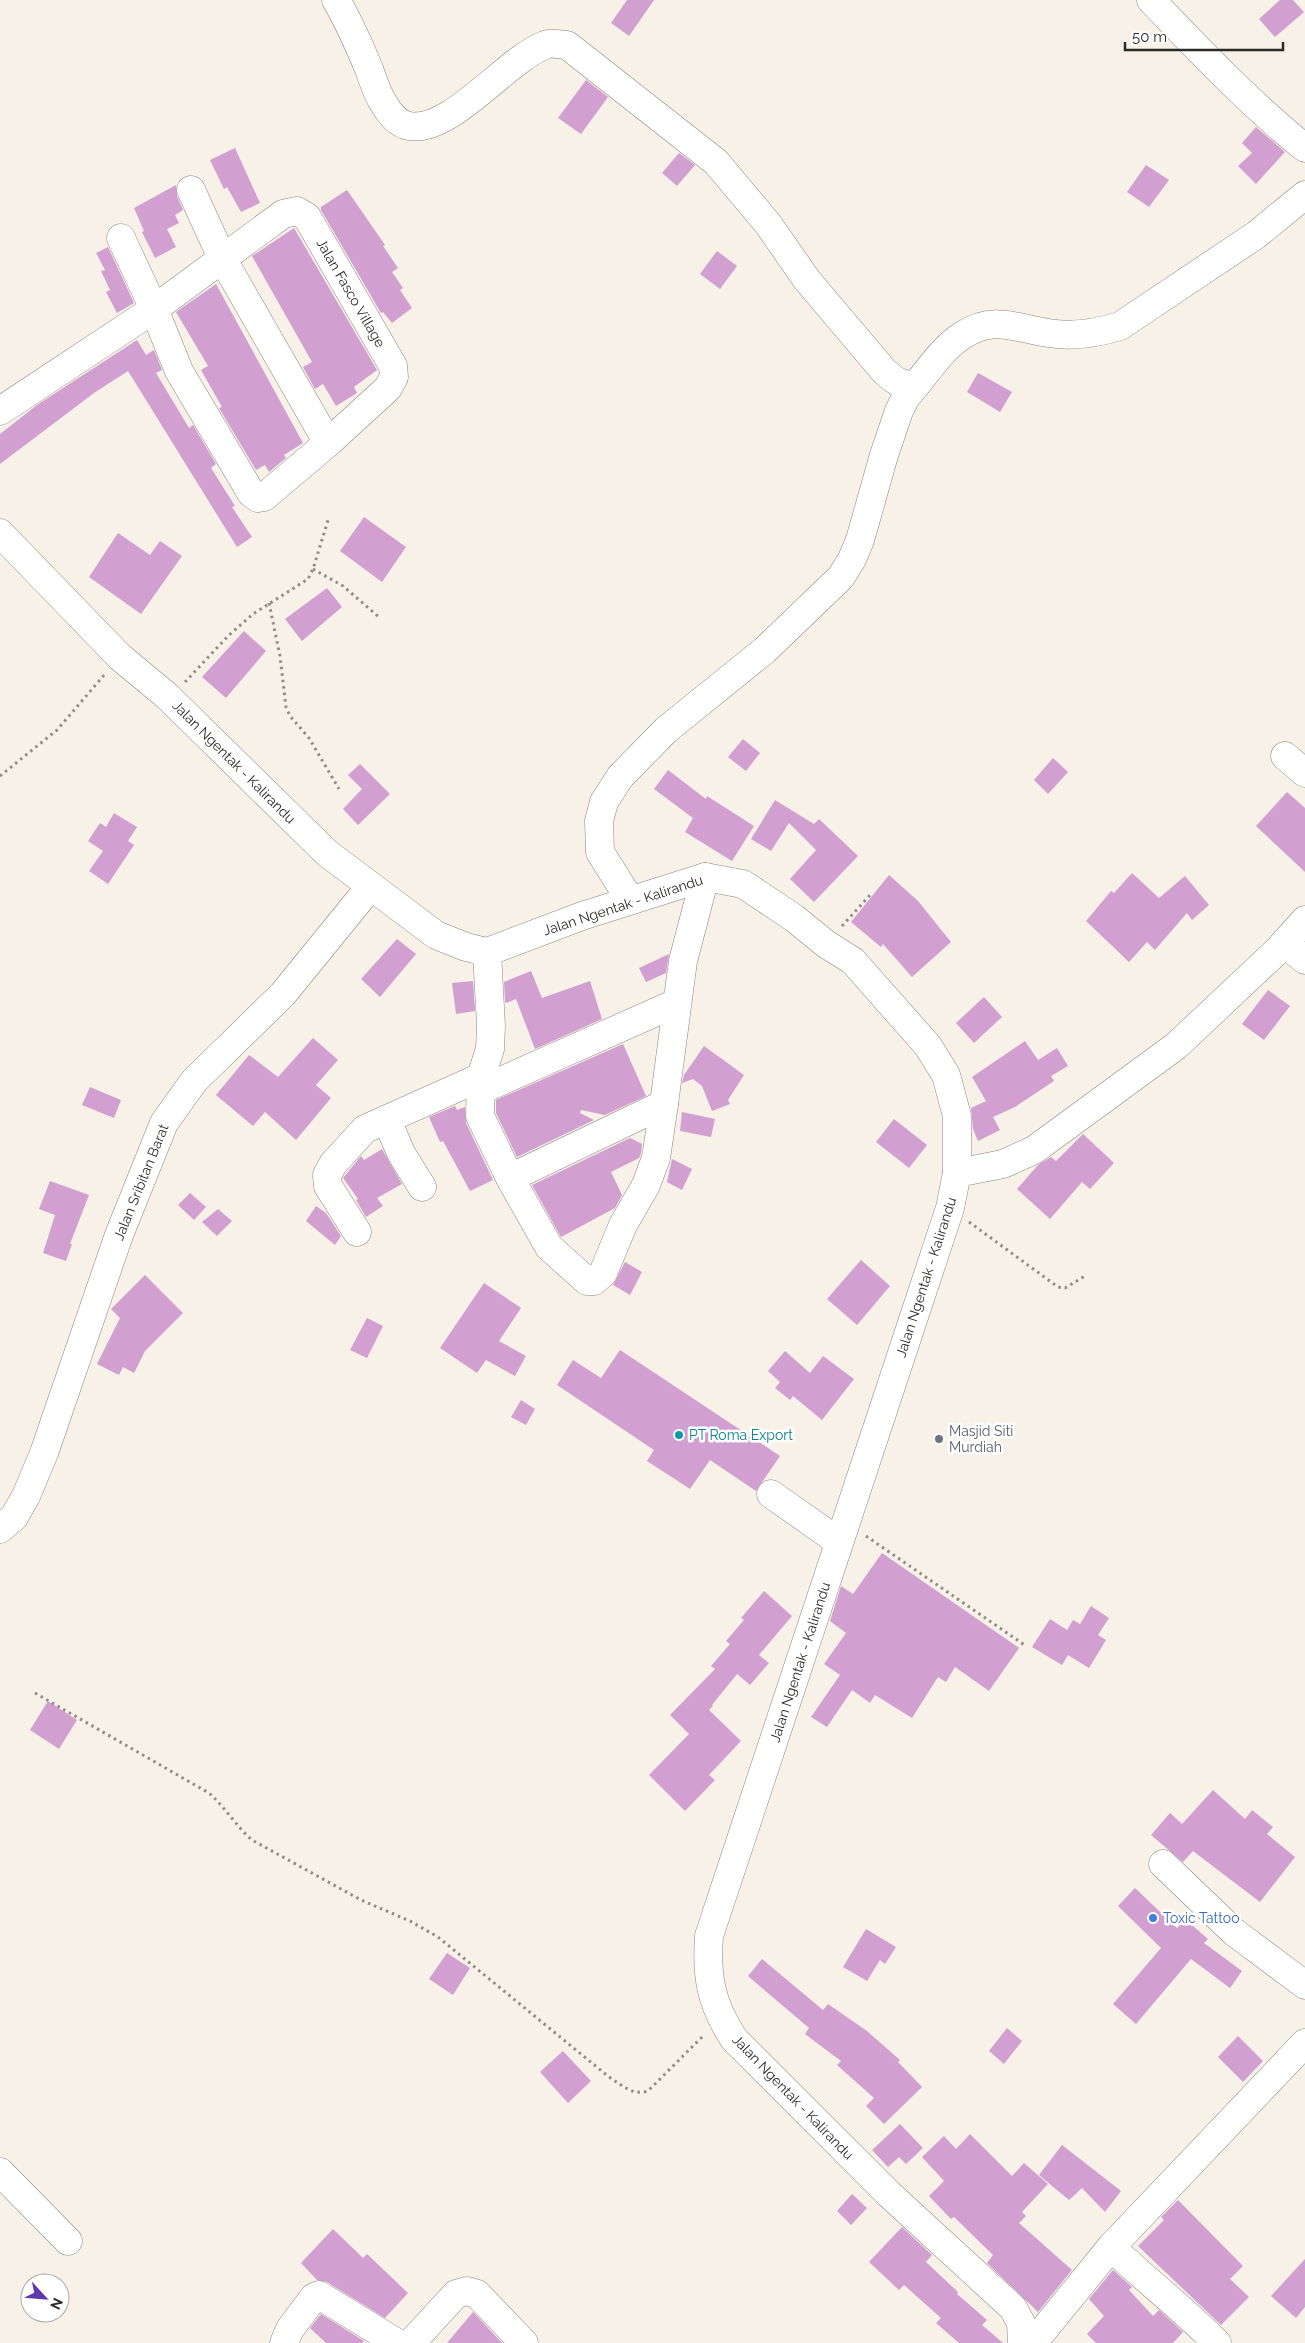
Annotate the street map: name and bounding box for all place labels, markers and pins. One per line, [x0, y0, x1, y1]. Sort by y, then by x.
place label: Masjid Siti Murdiah [949, 1423, 1013, 1455]
place label: PT Roma Export [689, 1427, 793, 1443]
marker: PT Roma Export [673, 1429, 685, 1441]
marker: Masjid Siti Murdiah [933, 1433, 945, 1445]
place label: Toxic Tattoo [1163, 1910, 1240, 1926]
marker: Toxic Tattoo [1147, 1912, 1159, 1924]

